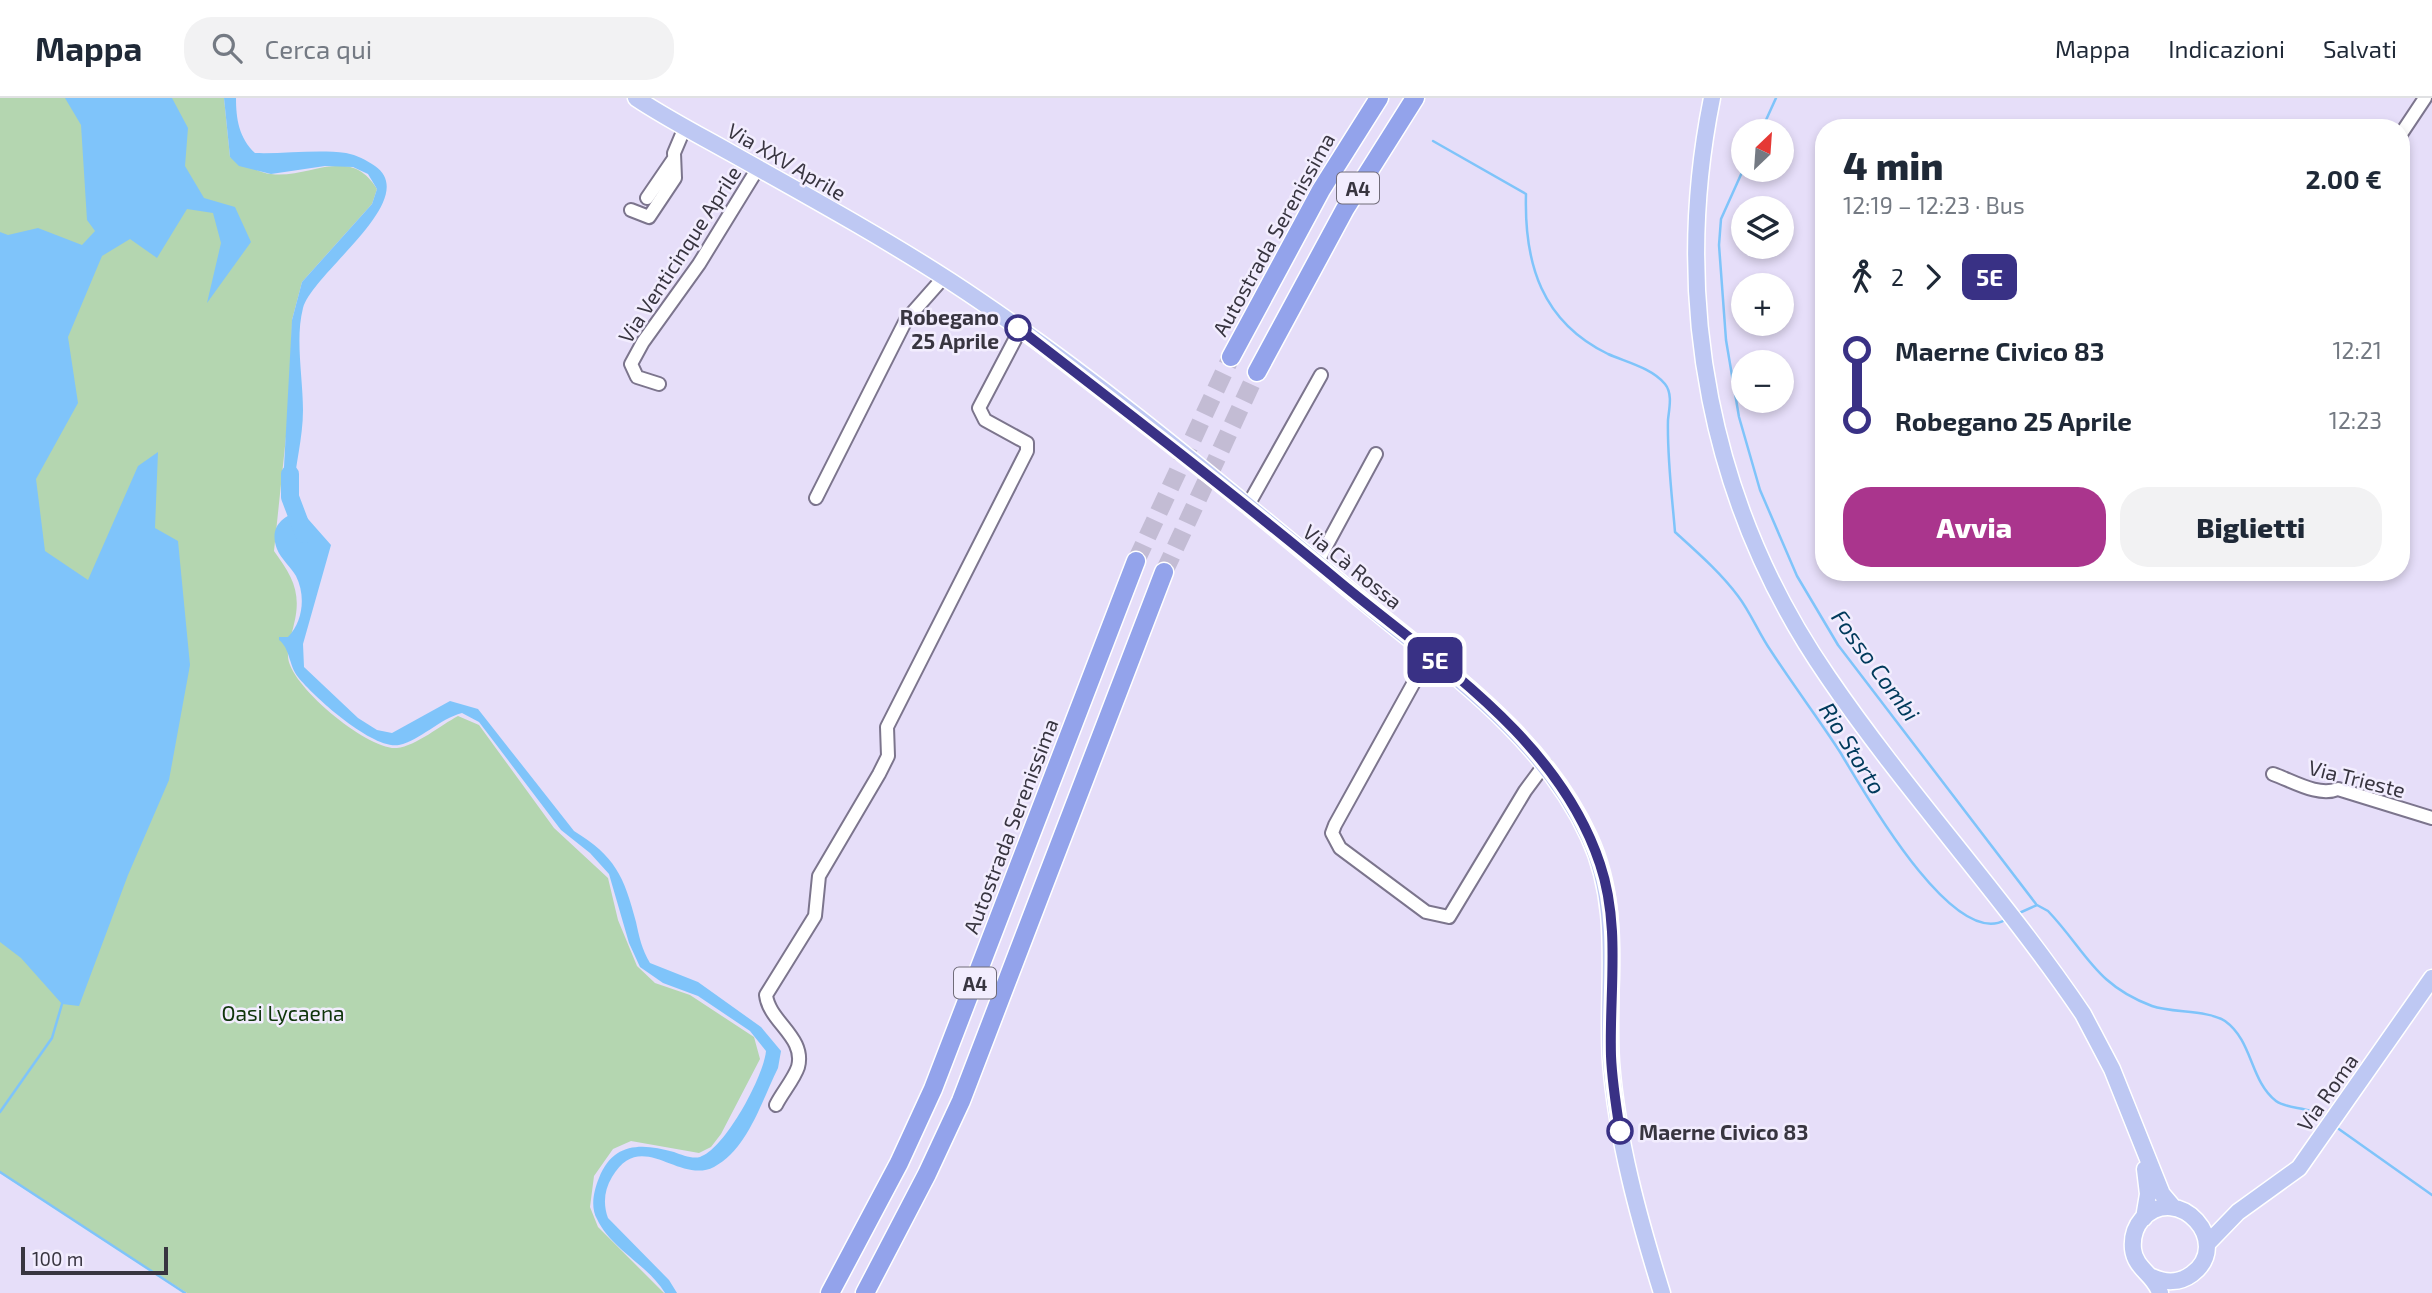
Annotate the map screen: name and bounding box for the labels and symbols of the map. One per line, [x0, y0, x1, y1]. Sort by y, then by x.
street label: Via XXV Aprile [723, 117, 851, 205]
north arrow [1731, 119, 1794, 182]
street label: Autostrada Serenissima [1207, 128, 1339, 340]
street label: Via Venticinque Aprile [612, 161, 746, 347]
road number: A4 [1337, 172, 1379, 204]
place label: Robegano 25 Aprile [900, 304, 999, 353]
marker: Robegano 25 Aprile [1005, 315, 1031, 341]
street label: Via Cà Rossa [1298, 519, 1408, 613]
water label: Fosso Combi [1826, 604, 1926, 727]
line badge: 5E [1404, 637, 1466, 683]
water label: Rio Storto [1814, 697, 1892, 799]
street label: Autostrada Serenissima [957, 715, 1063, 937]
street label: Via Trieste [2306, 754, 2408, 802]
road number: A4 [954, 968, 996, 998]
park label: Oasi Lycaena [221, 1000, 345, 1025]
street label: Via Roma [2291, 1048, 2363, 1136]
marker: Maerne Civico 83 [1607, 1118, 1633, 1144]
place label: Maerne Civico 83 [1639, 1119, 1808, 1144]
scale bar [21, 1244, 168, 1276]

